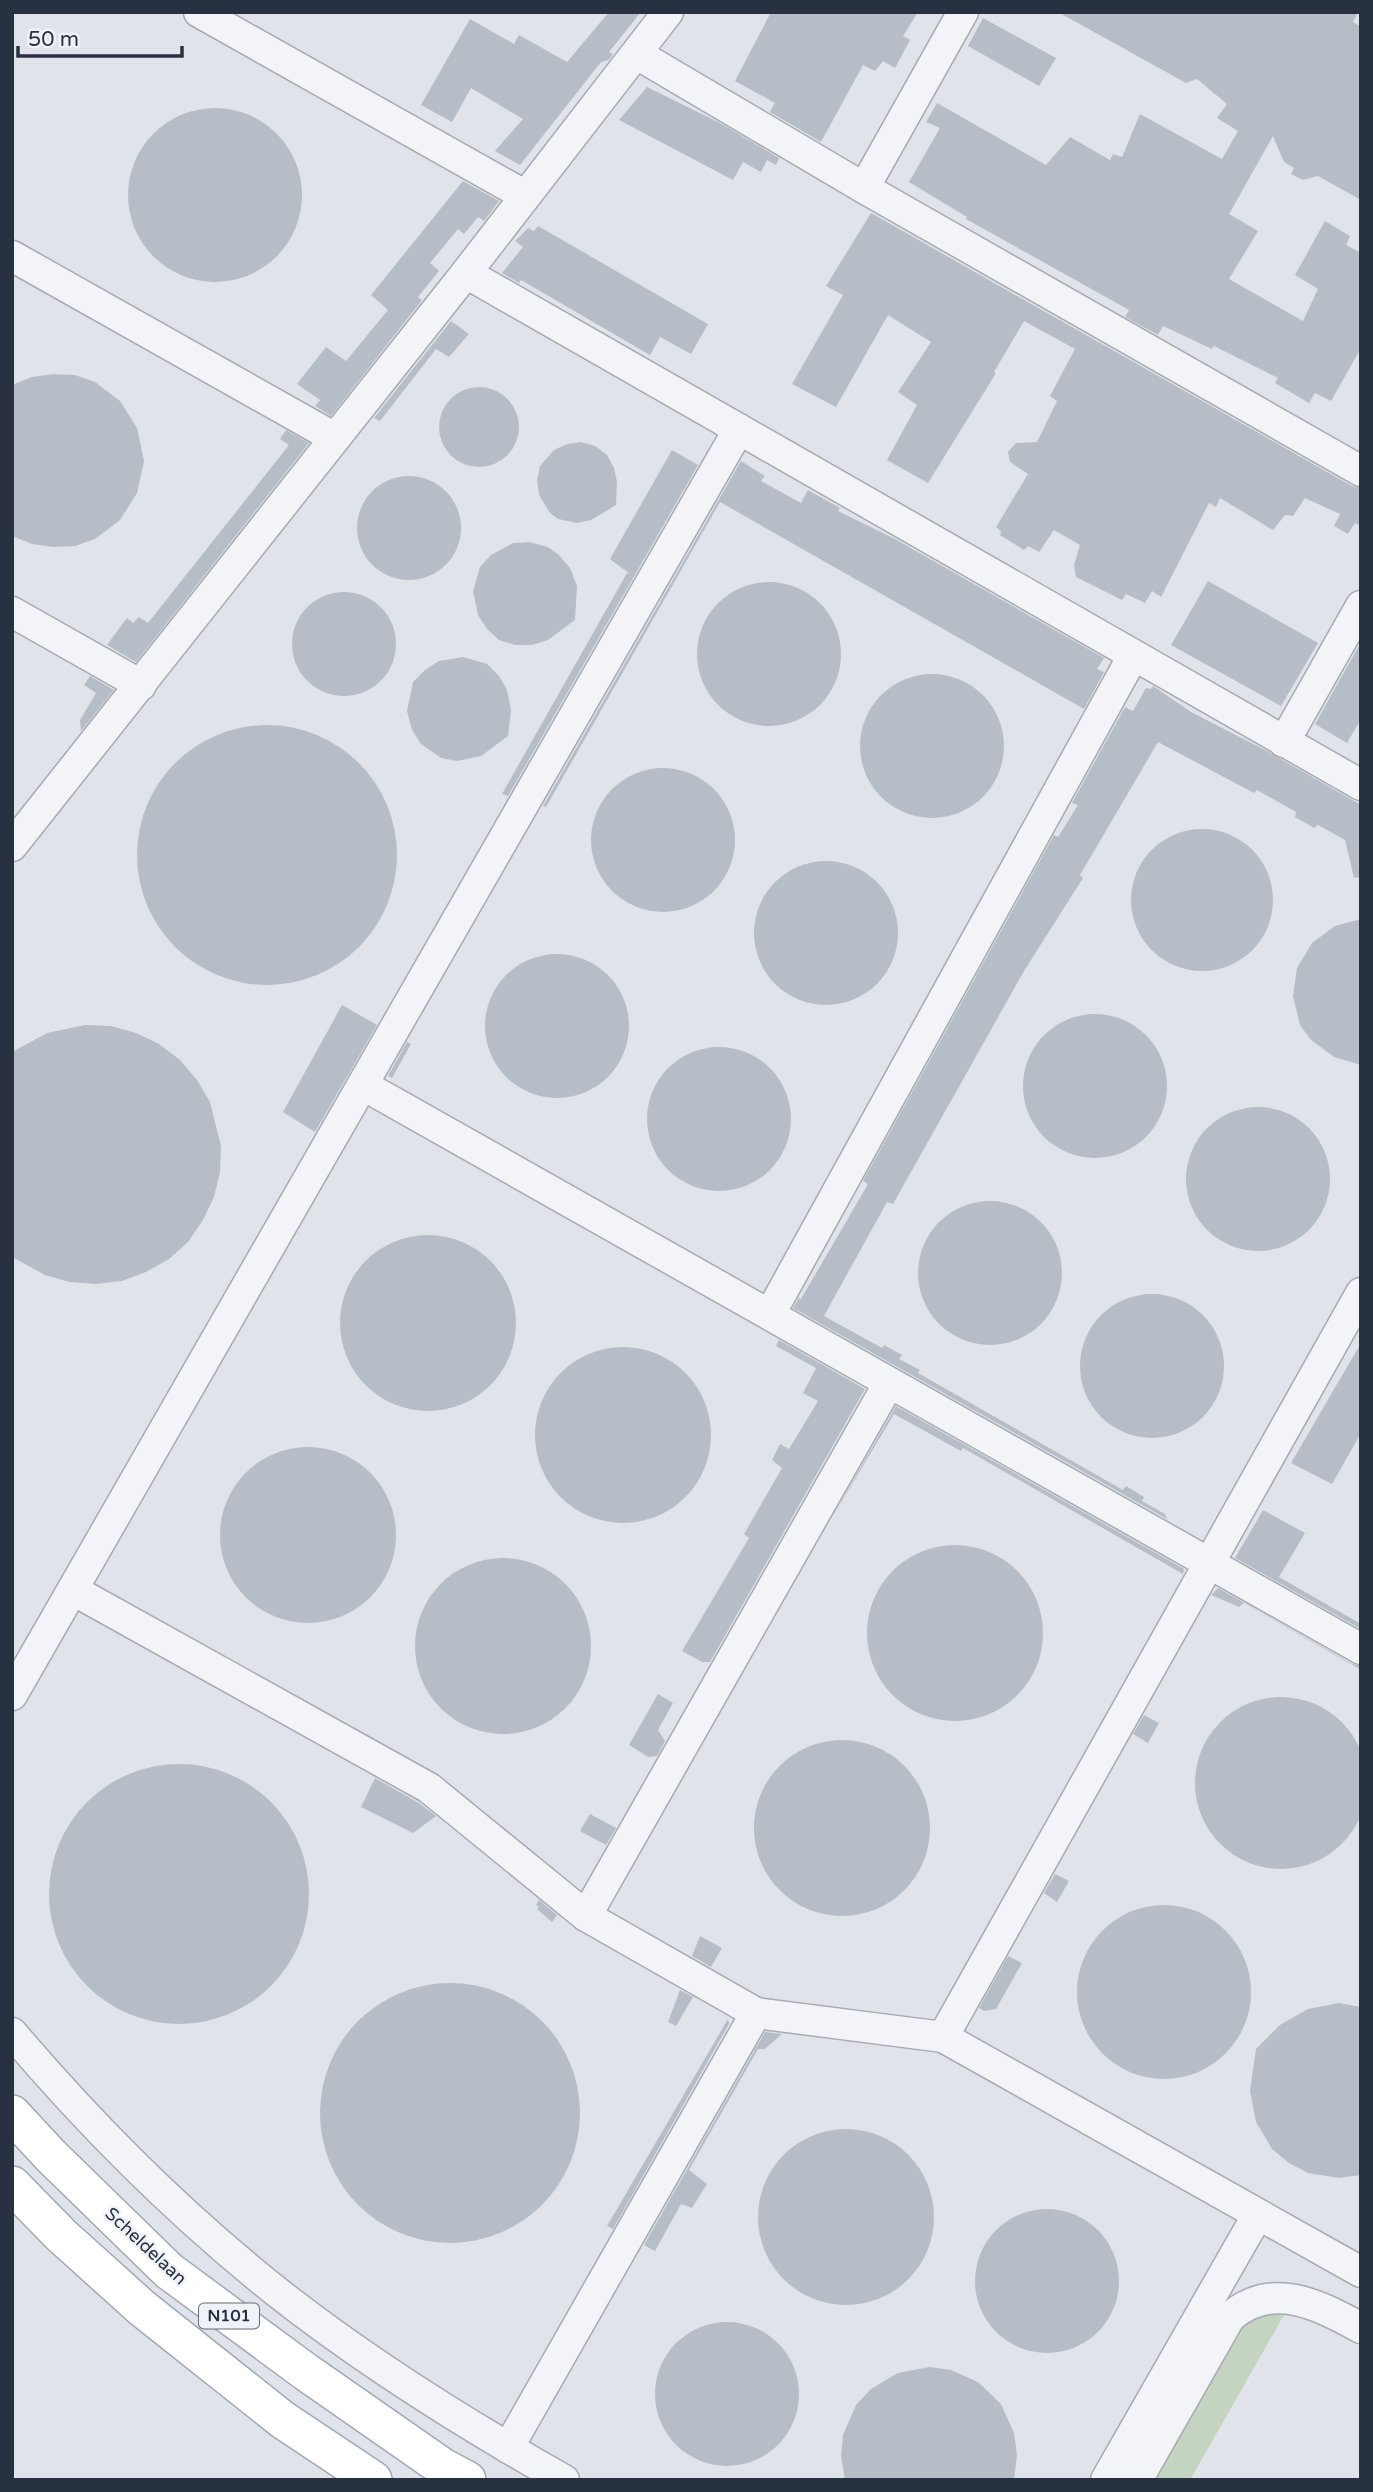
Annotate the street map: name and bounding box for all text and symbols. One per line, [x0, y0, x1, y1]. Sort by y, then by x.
scale bar [18, 14, 182, 58]
text: 50 m [28, 27, 79, 52]
street label: Scheldelaan [101, 2203, 191, 2289]
road number: N101 [199, 2304, 259, 2328]

